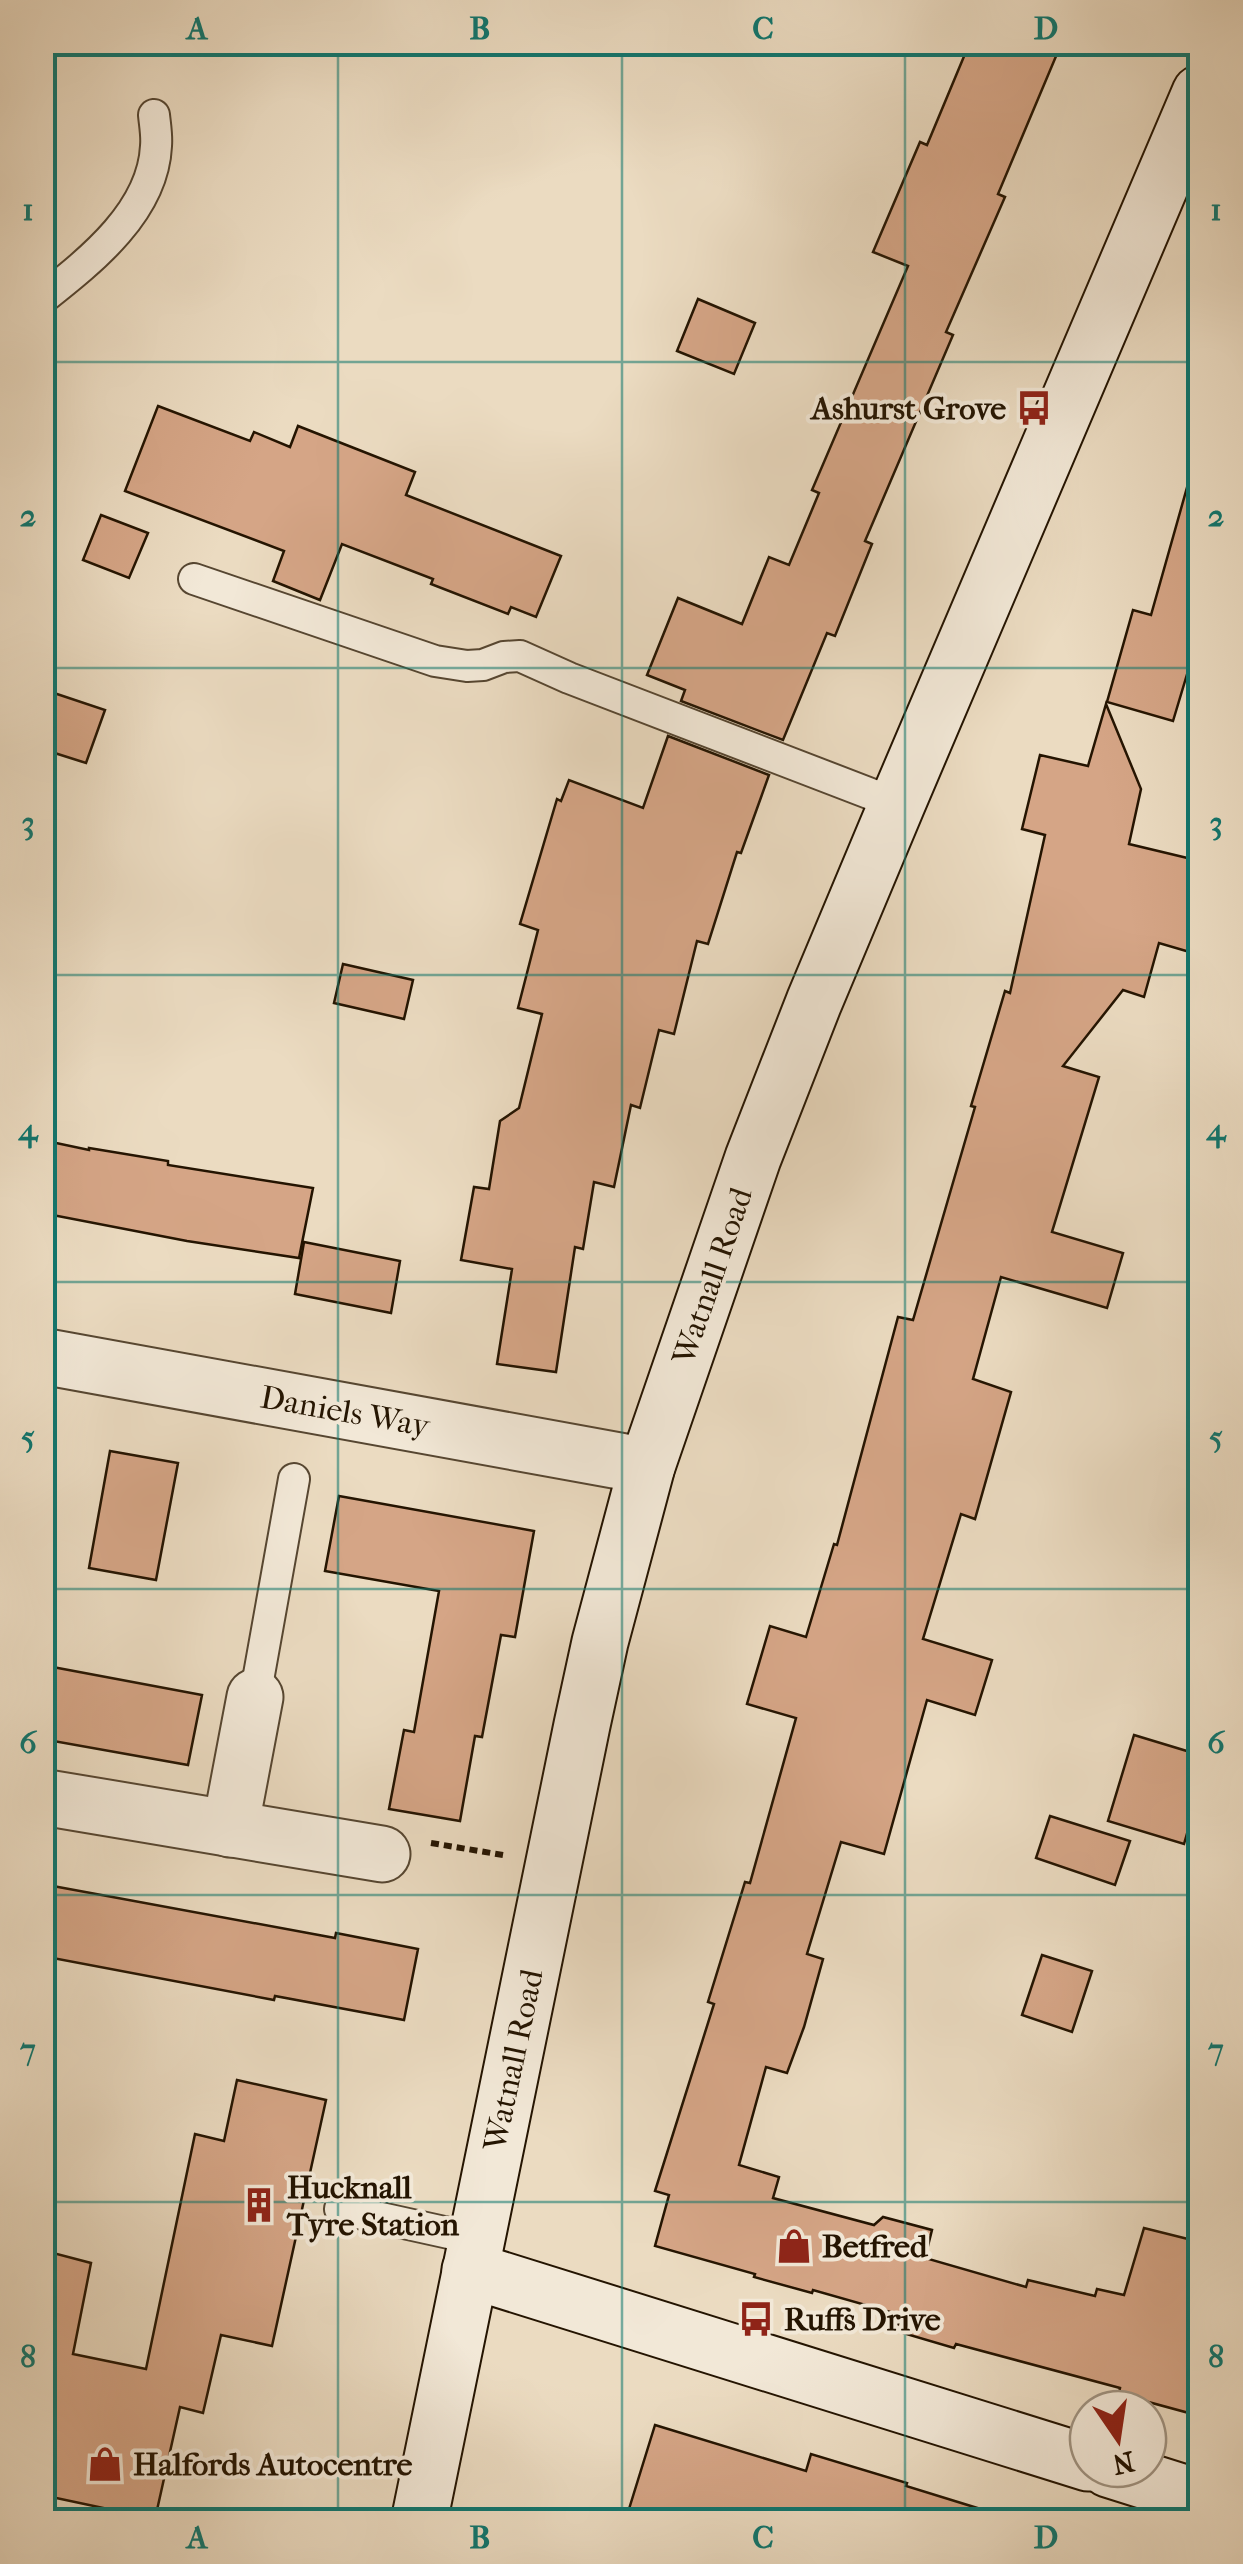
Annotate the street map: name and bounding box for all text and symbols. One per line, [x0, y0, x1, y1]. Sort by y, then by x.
text: A [185, 10, 209, 47]
text: B [470, 10, 490, 47]
text: C [752, 10, 774, 47]
text: D [1034, 10, 1058, 47]
text: 1 [22, 191, 34, 228]
text: 1 [1210, 191, 1222, 228]
bus stop icon: Ashurst Grove [1015, 389, 1053, 427]
place label: Ashurst Grove [809, 390, 1006, 427]
text: 2 [20, 497, 36, 534]
text: 2 [1208, 497, 1224, 534]
text: 3 [21, 804, 35, 841]
text: 3 [1209, 804, 1223, 841]
text: 4 [18, 1111, 40, 1149]
text: 4 [1206, 1111, 1228, 1149]
street label: Watnall Road [665, 1182, 760, 1370]
street label: Daniels Way [258, 1378, 433, 1445]
text: 5 [21, 1418, 35, 1455]
text: 5 [1209, 1418, 1223, 1455]
text: 6 [19, 1724, 37, 1761]
text: 6 [1207, 1724, 1225, 1761]
street label: Watnall Road [476, 1965, 551, 2155]
text: 7 [19, 2031, 36, 2068]
text: 7 [1207, 2031, 1224, 2068]
place label: Hucknall Tyre Station [286, 2169, 459, 2243]
building icon: Hucknall Tyre Station [240, 2186, 278, 2224]
shop icon: Betfred [775, 2227, 813, 2265]
place label: Betfred [822, 2228, 929, 2265]
bus stop icon: Ruffs Drive [737, 2300, 775, 2338]
place label: Ruffs Drive [784, 2301, 941, 2338]
text: 8 [20, 2338, 36, 2375]
text: 8 [1208, 2338, 1224, 2375]
north arrow [1068, 2389, 1168, 2489]
text: N [1109, 2444, 1138, 2482]
shop icon: Halfords Autocentre [86, 2445, 124, 2483]
place label: Halfords Autocentre [133, 2446, 412, 2483]
text: A [185, 2519, 209, 2556]
text: B [470, 2519, 490, 2556]
text: C [752, 2519, 774, 2556]
text: D [1034, 2519, 1058, 2556]

